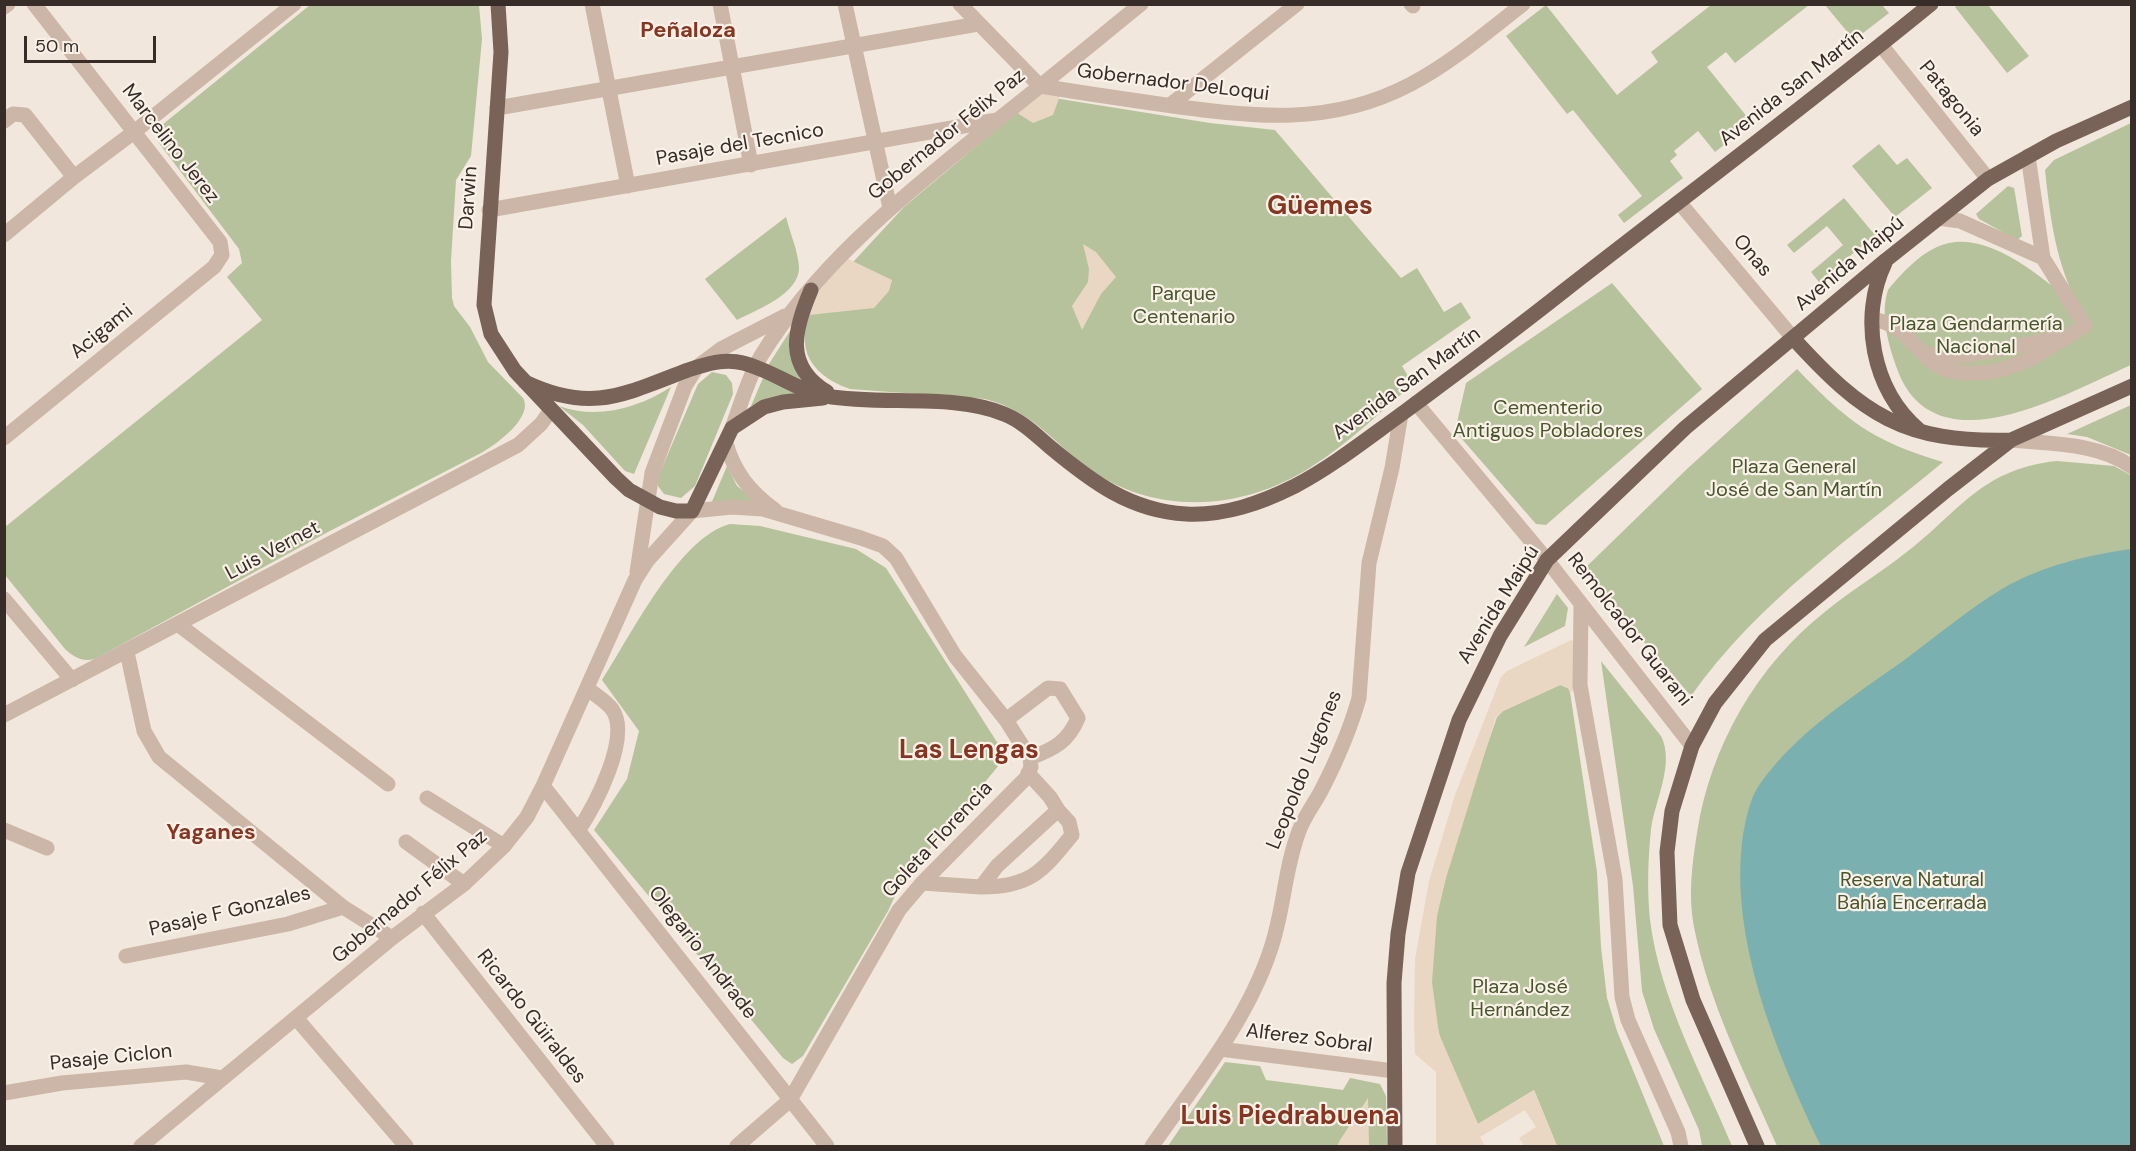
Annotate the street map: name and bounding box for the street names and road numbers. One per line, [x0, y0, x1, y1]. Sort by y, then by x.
street label: Avenida San Martín [1715, 24, 1869, 152]
street label: Patagonia [1913, 56, 1989, 142]
street label: Gobernador DeLoqui [1075, 59, 1271, 107]
street label: Gobernador Félix Paz [864, 64, 1030, 206]
street label: Marcelino Jerez [116, 80, 224, 208]
street label: Pasaje del Tecnico [654, 118, 826, 172]
street label: Darwin [455, 165, 483, 231]
street label: Avenida Maipú [1791, 211, 1909, 317]
street label: Onas [1727, 230, 1777, 282]
street label: Acigami [66, 300, 138, 364]
street label: Avenida San Martín [1328, 322, 1486, 446]
street label: Luis Vernet [222, 516, 324, 586]
street label: Avenida Maipú [1453, 541, 1545, 669]
street label: Remolcador Guarani [1562, 548, 1696, 712]
street label: Leopoldo Lugones [1262, 687, 1348, 853]
street label: Goleta Florencia [878, 777, 998, 903]
street label: Gobernador Félix Paz [328, 825, 492, 969]
street label: Pasaje F Gonzales [147, 882, 313, 942]
street label: Olegario Andrade [643, 882, 761, 1024]
street label: Ricardo Güiraldes [471, 945, 591, 1089]
street label: Alferez Sobral [1244, 1019, 1374, 1059]
street label: Pasaje Ciclon [49, 1040, 173, 1076]

